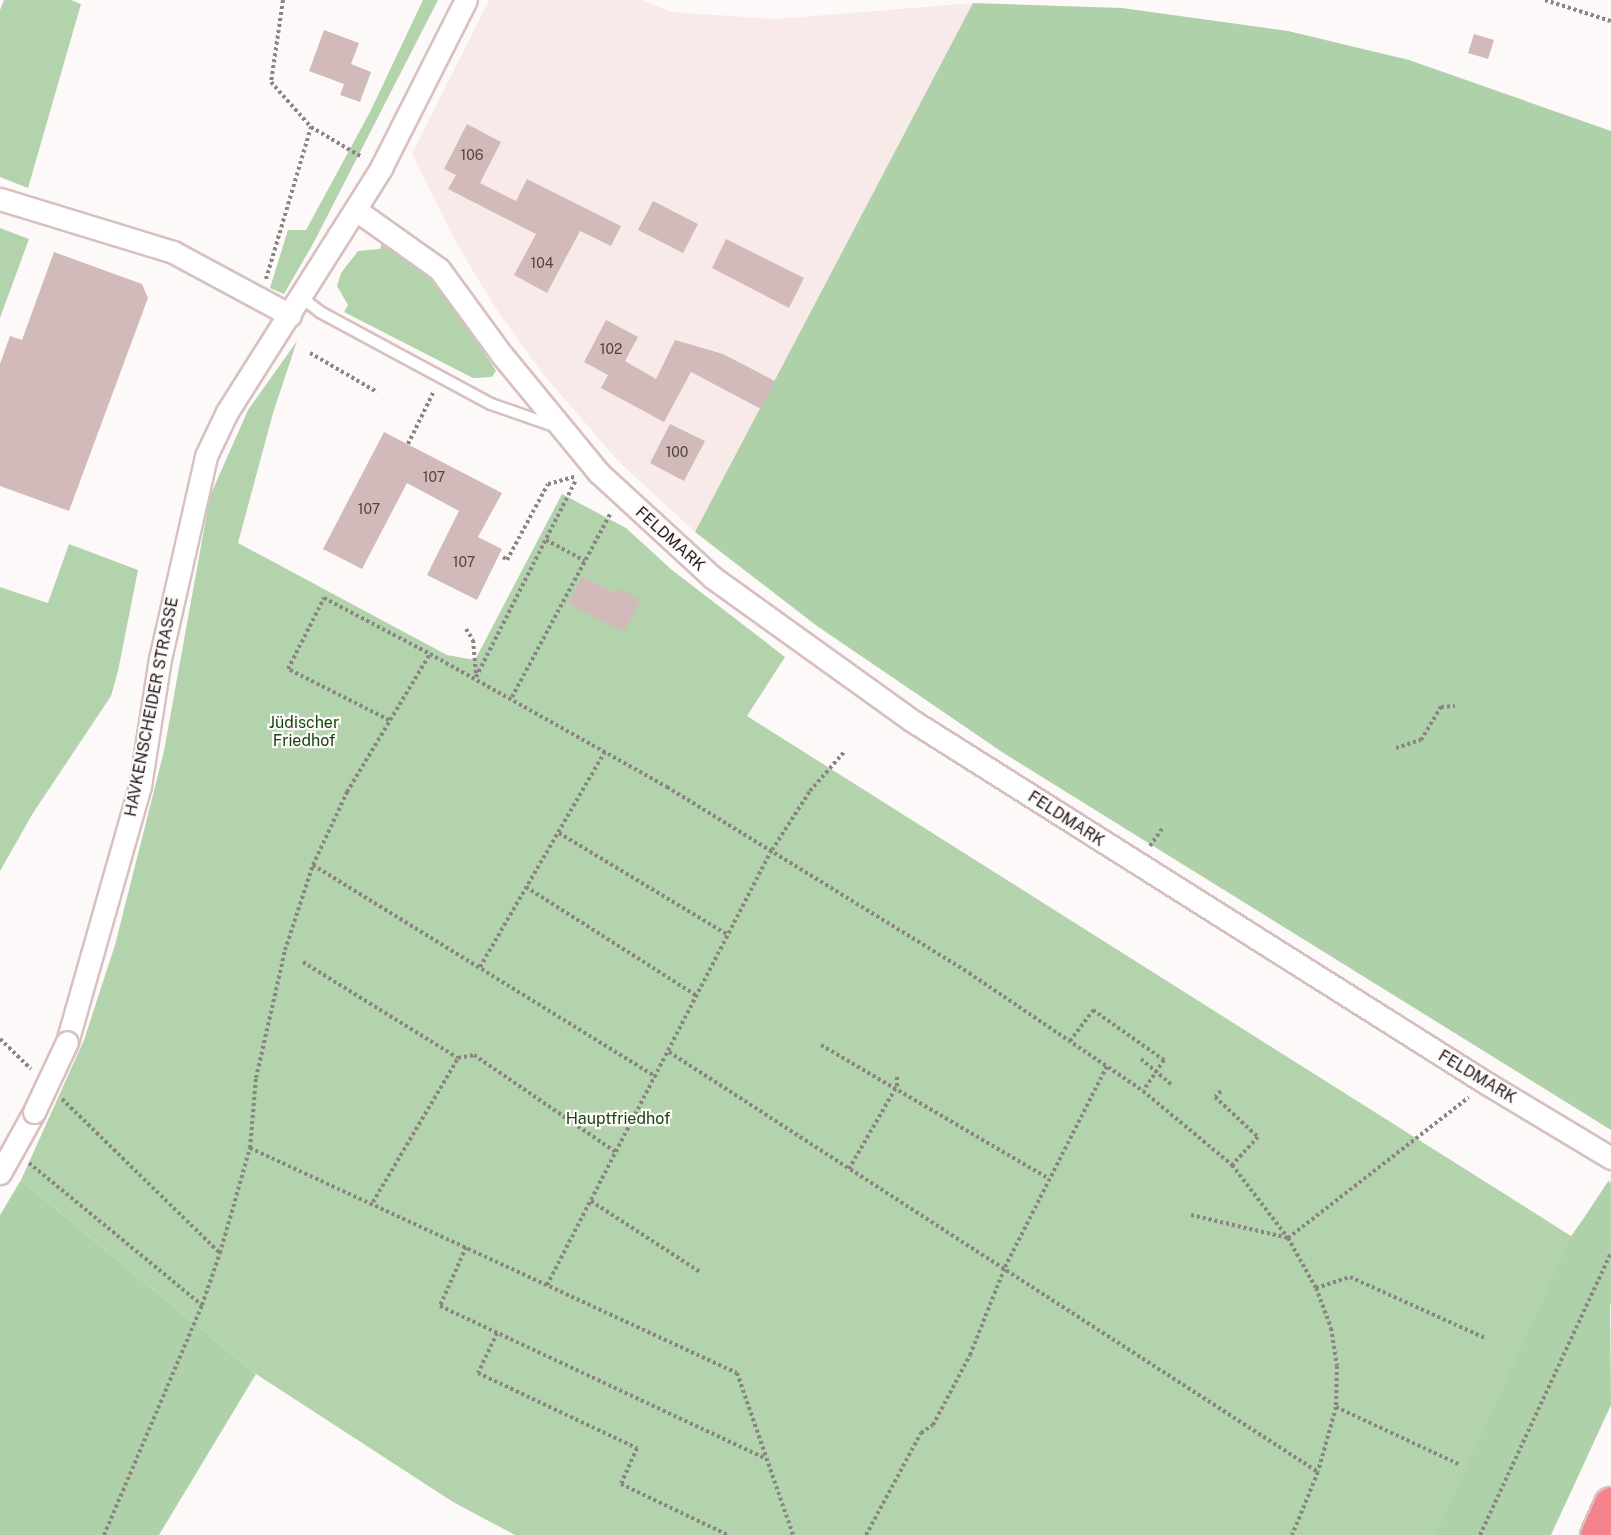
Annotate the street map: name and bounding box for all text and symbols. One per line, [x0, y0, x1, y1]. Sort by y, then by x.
house number: 106 [461, 147, 483, 163]
house number: 104 [530, 255, 554, 271]
house number: 102 [600, 341, 622, 357]
house number: 100 [666, 444, 688, 460]
house number: 107 [423, 469, 445, 485]
house number: 107 [358, 501, 380, 517]
street label: FELDMARK [631, 503, 709, 575]
house number: 107 [453, 554, 475, 570]
street label: HAVKENSCHEIDER STRASSE [121, 596, 183, 818]
park label: Jüdischer Friedhof [269, 713, 339, 751]
street label: FELDMARK [1024, 787, 1108, 851]
street label: FELDMARK [1435, 1046, 1519, 1108]
park label: Hauptfriedhof [566, 1109, 670, 1129]

